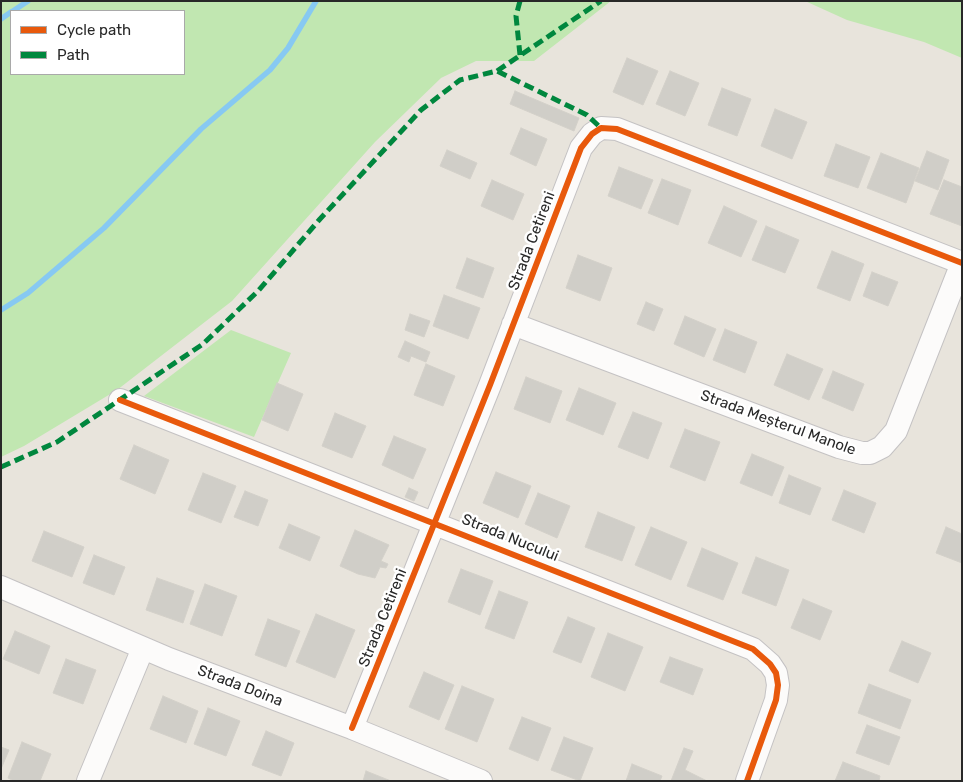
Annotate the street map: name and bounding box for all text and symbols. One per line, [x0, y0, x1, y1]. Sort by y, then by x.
legend [10, 10, 185, 75]
text: Cycle path [57, 21, 131, 39]
text: Path [57, 46, 90, 64]
street label: Strada Cetireni [505, 189, 559, 293]
street label: Strada Meșterul Manole [698, 386, 858, 460]
street label: Strada Nucului [459, 510, 561, 566]
street label: Strada Cetireni [355, 566, 411, 670]
street label: Strada Doina [195, 661, 285, 711]

